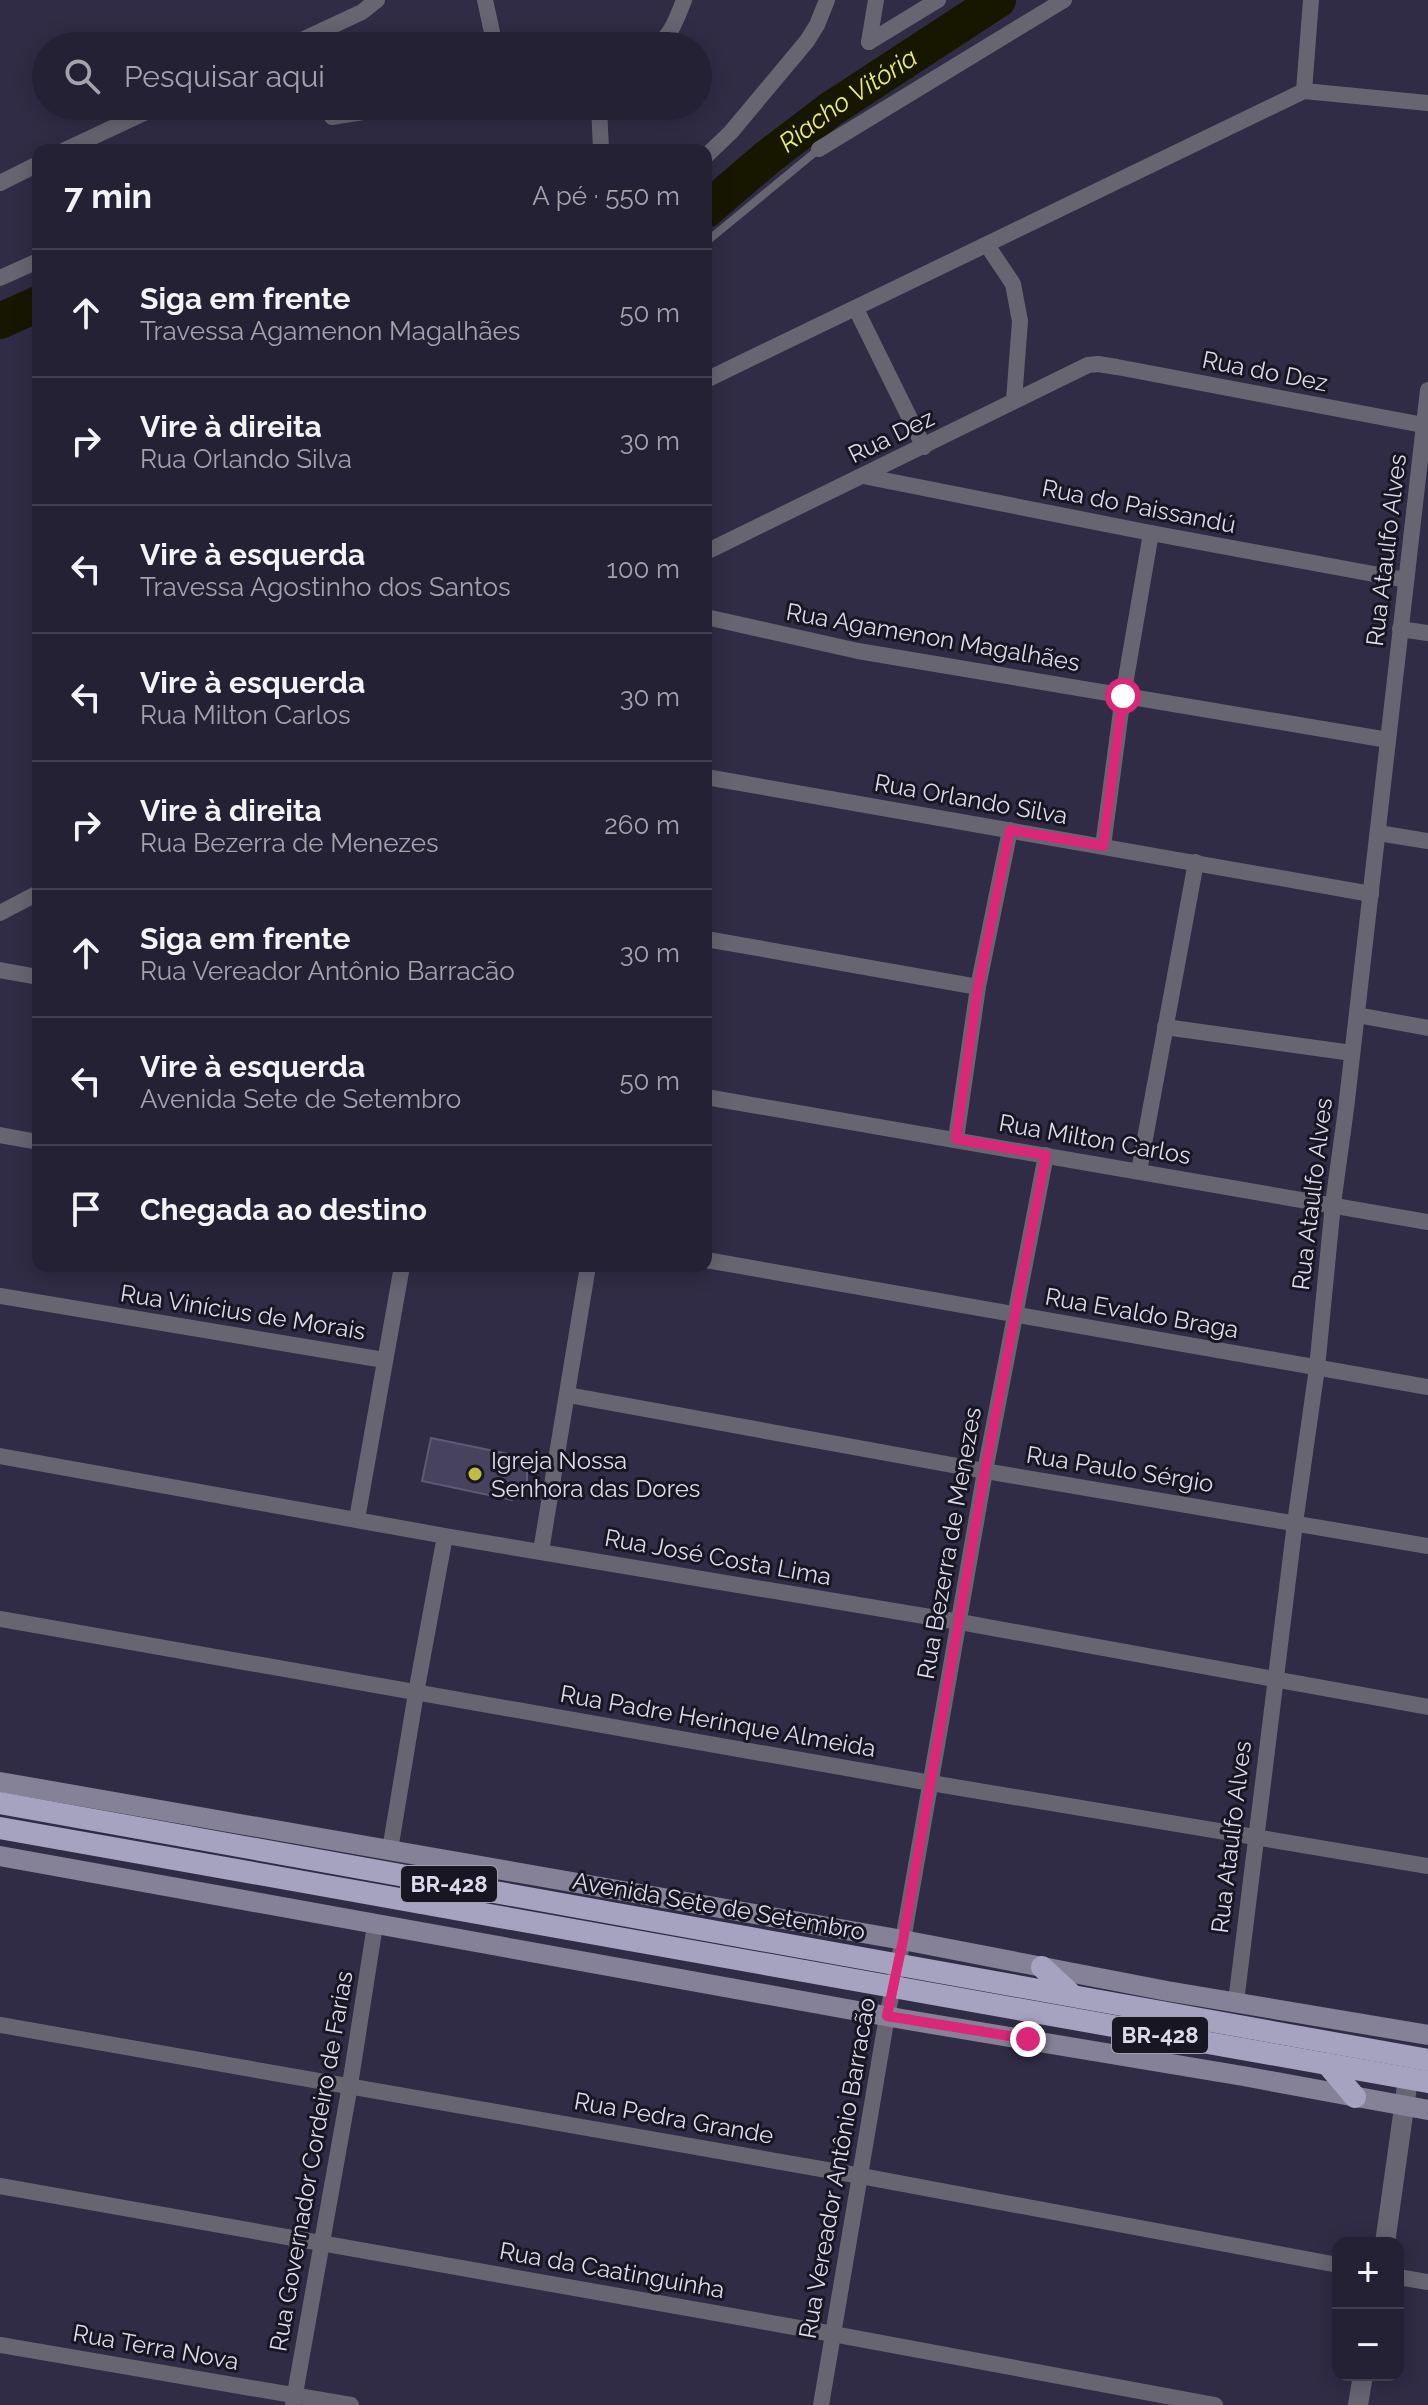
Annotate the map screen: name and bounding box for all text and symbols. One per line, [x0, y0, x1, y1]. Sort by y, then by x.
search box [32, 32, 712, 120]
water label: Riacho Vitória [773, 42, 923, 158]
icon: search [60, 54, 104, 98]
text: Pesquisar aqui [124, 59, 325, 94]
text: 7 min [64, 176, 152, 216]
text: A pé · 550 m [532, 181, 680, 211]
text: Siga em frente [140, 281, 350, 316]
icon: ahead [64, 291, 108, 335]
text: 50 m [619, 298, 680, 328]
text: Travessa Agamenon Magalhães [140, 316, 520, 346]
street label: Rua do Dez [1200, 345, 1330, 397]
street label: Rua Dez [843, 403, 939, 469]
text: Vire à direita [140, 409, 322, 444]
icon: right [64, 419, 108, 463]
text: 30 m [620, 426, 680, 456]
text: Rua Orlando Silva [140, 444, 352, 474]
street label: Rua Ataulfo Alves [1360, 452, 1412, 648]
street label: Rua do Paissandú [1040, 473, 1238, 539]
text: Vire à esquerda [140, 537, 365, 572]
icon: left [64, 547, 108, 591]
text: 100 m [607, 554, 680, 584]
text: Travessa Agostinho dos Santos [140, 572, 511, 602]
street label: Rua Agamenon Magalhães [784, 597, 1082, 677]
text: Vire à esquerda [140, 665, 365, 700]
icon: left [64, 675, 108, 719]
route start [1105, 678, 1141, 714]
text: 30 m [620, 682, 680, 712]
text: Rua Milton Carlos [140, 700, 351, 730]
street label: Rua Orlando Silva [872, 768, 1070, 830]
text: Vire à direita [140, 793, 322, 828]
icon: right [64, 803, 108, 847]
text: 260 m [604, 810, 680, 840]
text: Rua Bezerra de Menezes [140, 828, 439, 858]
text: Siga em frente [140, 921, 350, 956]
icon: ahead [64, 931, 108, 975]
text: 30 m [620, 938, 680, 968]
text: Rua Vereador Antônio Barracão [140, 956, 515, 986]
text: Vire à esquerda [140, 1049, 365, 1084]
icon: left [64, 1059, 108, 1103]
text: 50 m [619, 1066, 680, 1096]
text: Avenida Sete de Setembro [140, 1084, 461, 1114]
street label: Rua Ataulfo Alves [1286, 1096, 1338, 1292]
street label: Rua Milton Carlos [997, 1108, 1193, 1170]
icon: arrive [64, 1187, 108, 1231]
text: Chegada ao destino [140, 1192, 427, 1227]
street label: Rua Vinícius de Morais [118, 1278, 368, 1346]
street label: Rua Evaldo Braga [1043, 1282, 1241, 1344]
street label: Rua Bezerra de Menezes [911, 1405, 987, 1681]
street label: Rua Paulo Sérgio [1024, 1440, 1216, 1498]
place label: Igreja Nossa Senhora das Dores [491, 1446, 700, 1503]
marker: Igreja Nossa Senhora das Dores [466, 1465, 484, 1483]
street label: Rua José Costa Lima [602, 1523, 834, 1591]
street label: Rua Padre Herinque Almeida [558, 1679, 878, 1763]
street label: Rua Ataulfo Alves [1205, 1739, 1257, 1935]
road number: BR-428 [401, 1866, 497, 1902]
street label: Avenida Sete de Setembro [570, 1866, 868, 1946]
street label: Rua Governador Cordeiro de Farias [263, 1969, 359, 2353]
street label: Rua Vereador Antônio Barracão [793, 1995, 881, 2341]
road number: BR-428 [1112, 2017, 1208, 2053]
route end [1010, 2021, 1046, 2057]
street label: Rua Pedra Grande [572, 2086, 776, 2150]
street label: Rua da Caatinguinha [497, 2236, 727, 2304]
map controls [1332, 2237, 1404, 2381]
button: + [1332, 2237, 1404, 2309]
button: − [1332, 2309, 1404, 2381]
street label: Rua Terra Nova [71, 2318, 241, 2376]

